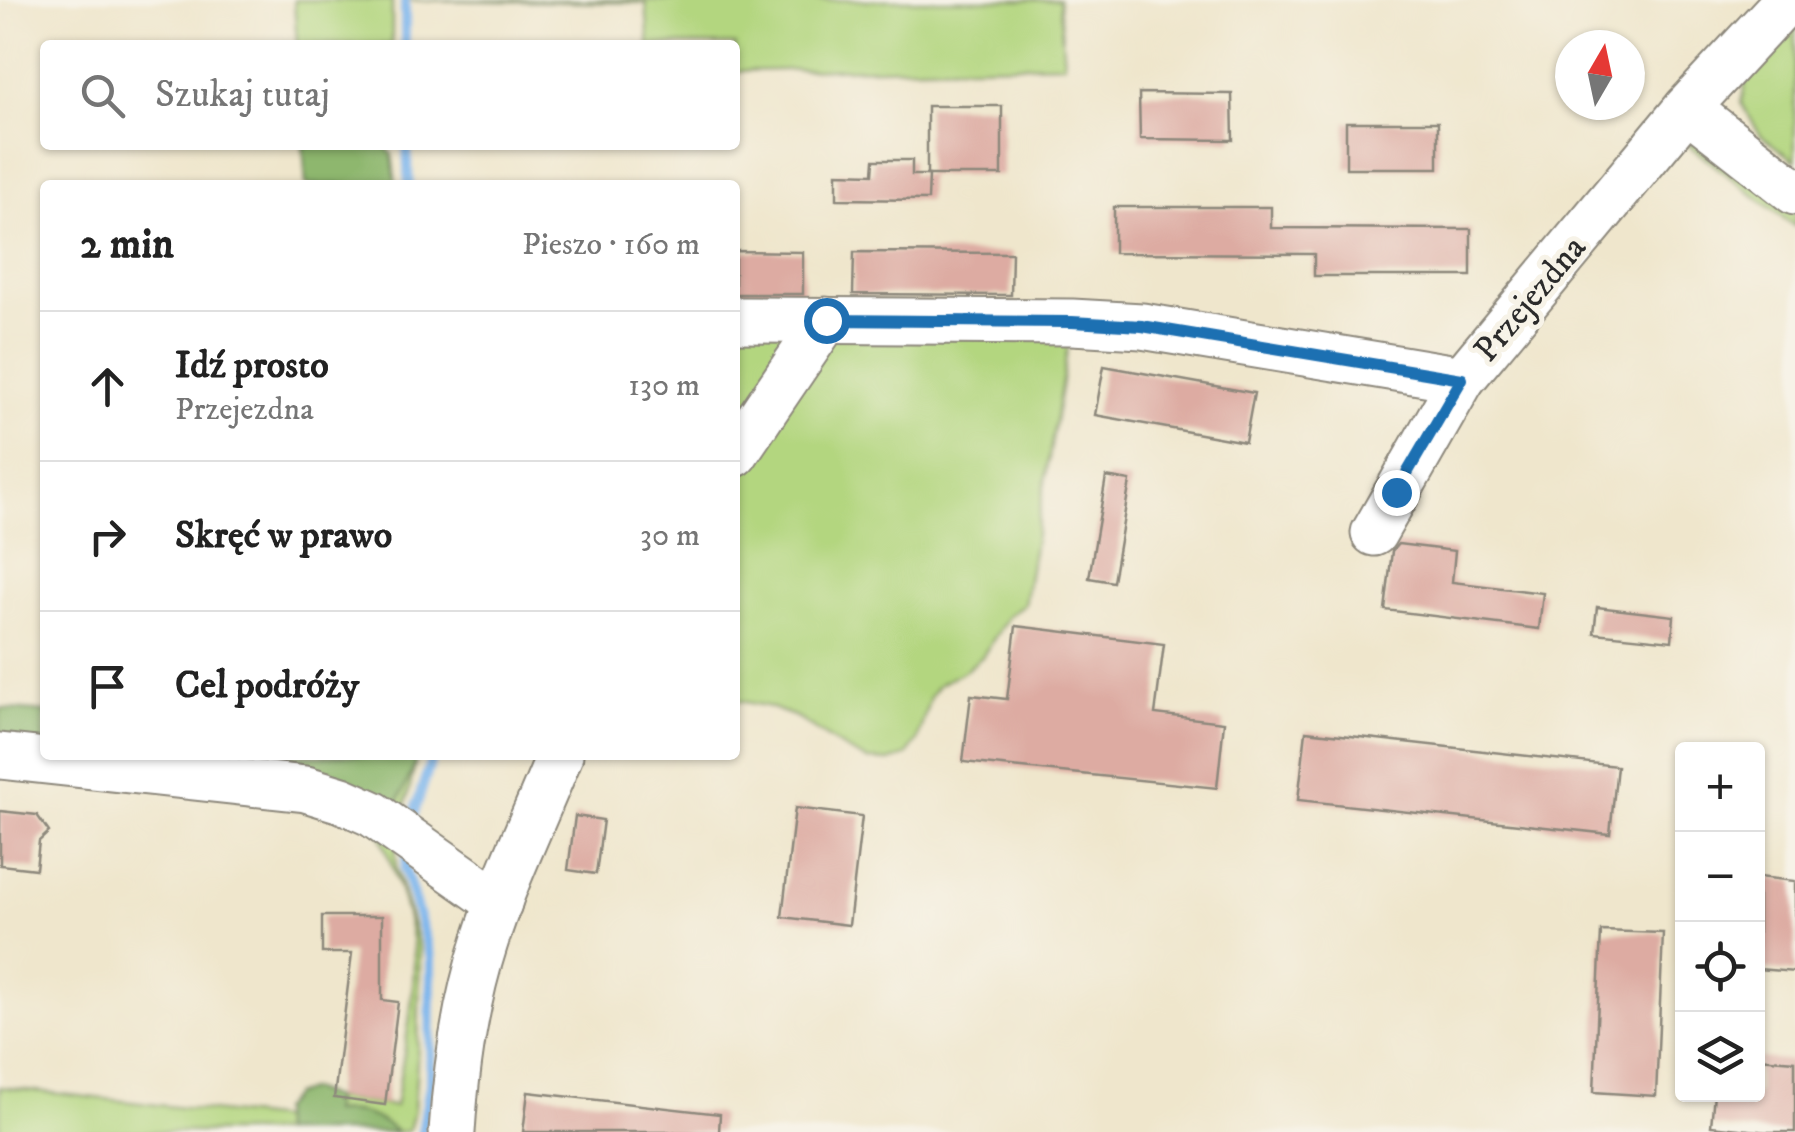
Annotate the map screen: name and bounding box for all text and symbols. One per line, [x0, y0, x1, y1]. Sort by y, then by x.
north arrow [1555, 30, 1645, 120]
search box [40, 40, 740, 150]
icon: search [75, 68, 130, 123]
text: Szukaj tutaj [155, 71, 330, 119]
text: 2 min [80, 219, 174, 271]
text: Pieszo · 160 m [522, 225, 700, 265]
street label: Przejezdna [1465, 227, 1596, 372]
route start [804, 298, 850, 344]
text: Idź prosto [175, 342, 329, 390]
icon: ahead [80, 359, 135, 414]
text: 130 m [628, 366, 700, 406]
text: Przejezdna [175, 390, 314, 430]
route end [1374, 470, 1420, 516]
icon: right [80, 509, 135, 564]
text: Skręć w prawo [175, 512, 392, 560]
text: 30 m [640, 516, 700, 556]
icon: arrive [80, 659, 135, 714]
text: Cel podróży [175, 662, 359, 710]
map controls [1675, 742, 1765, 1102]
button: + [1675, 742, 1765, 832]
button: − [1675, 832, 1765, 922]
button: locate [1675, 922, 1765, 1012]
button: layers [1675, 1012, 1765, 1102]

